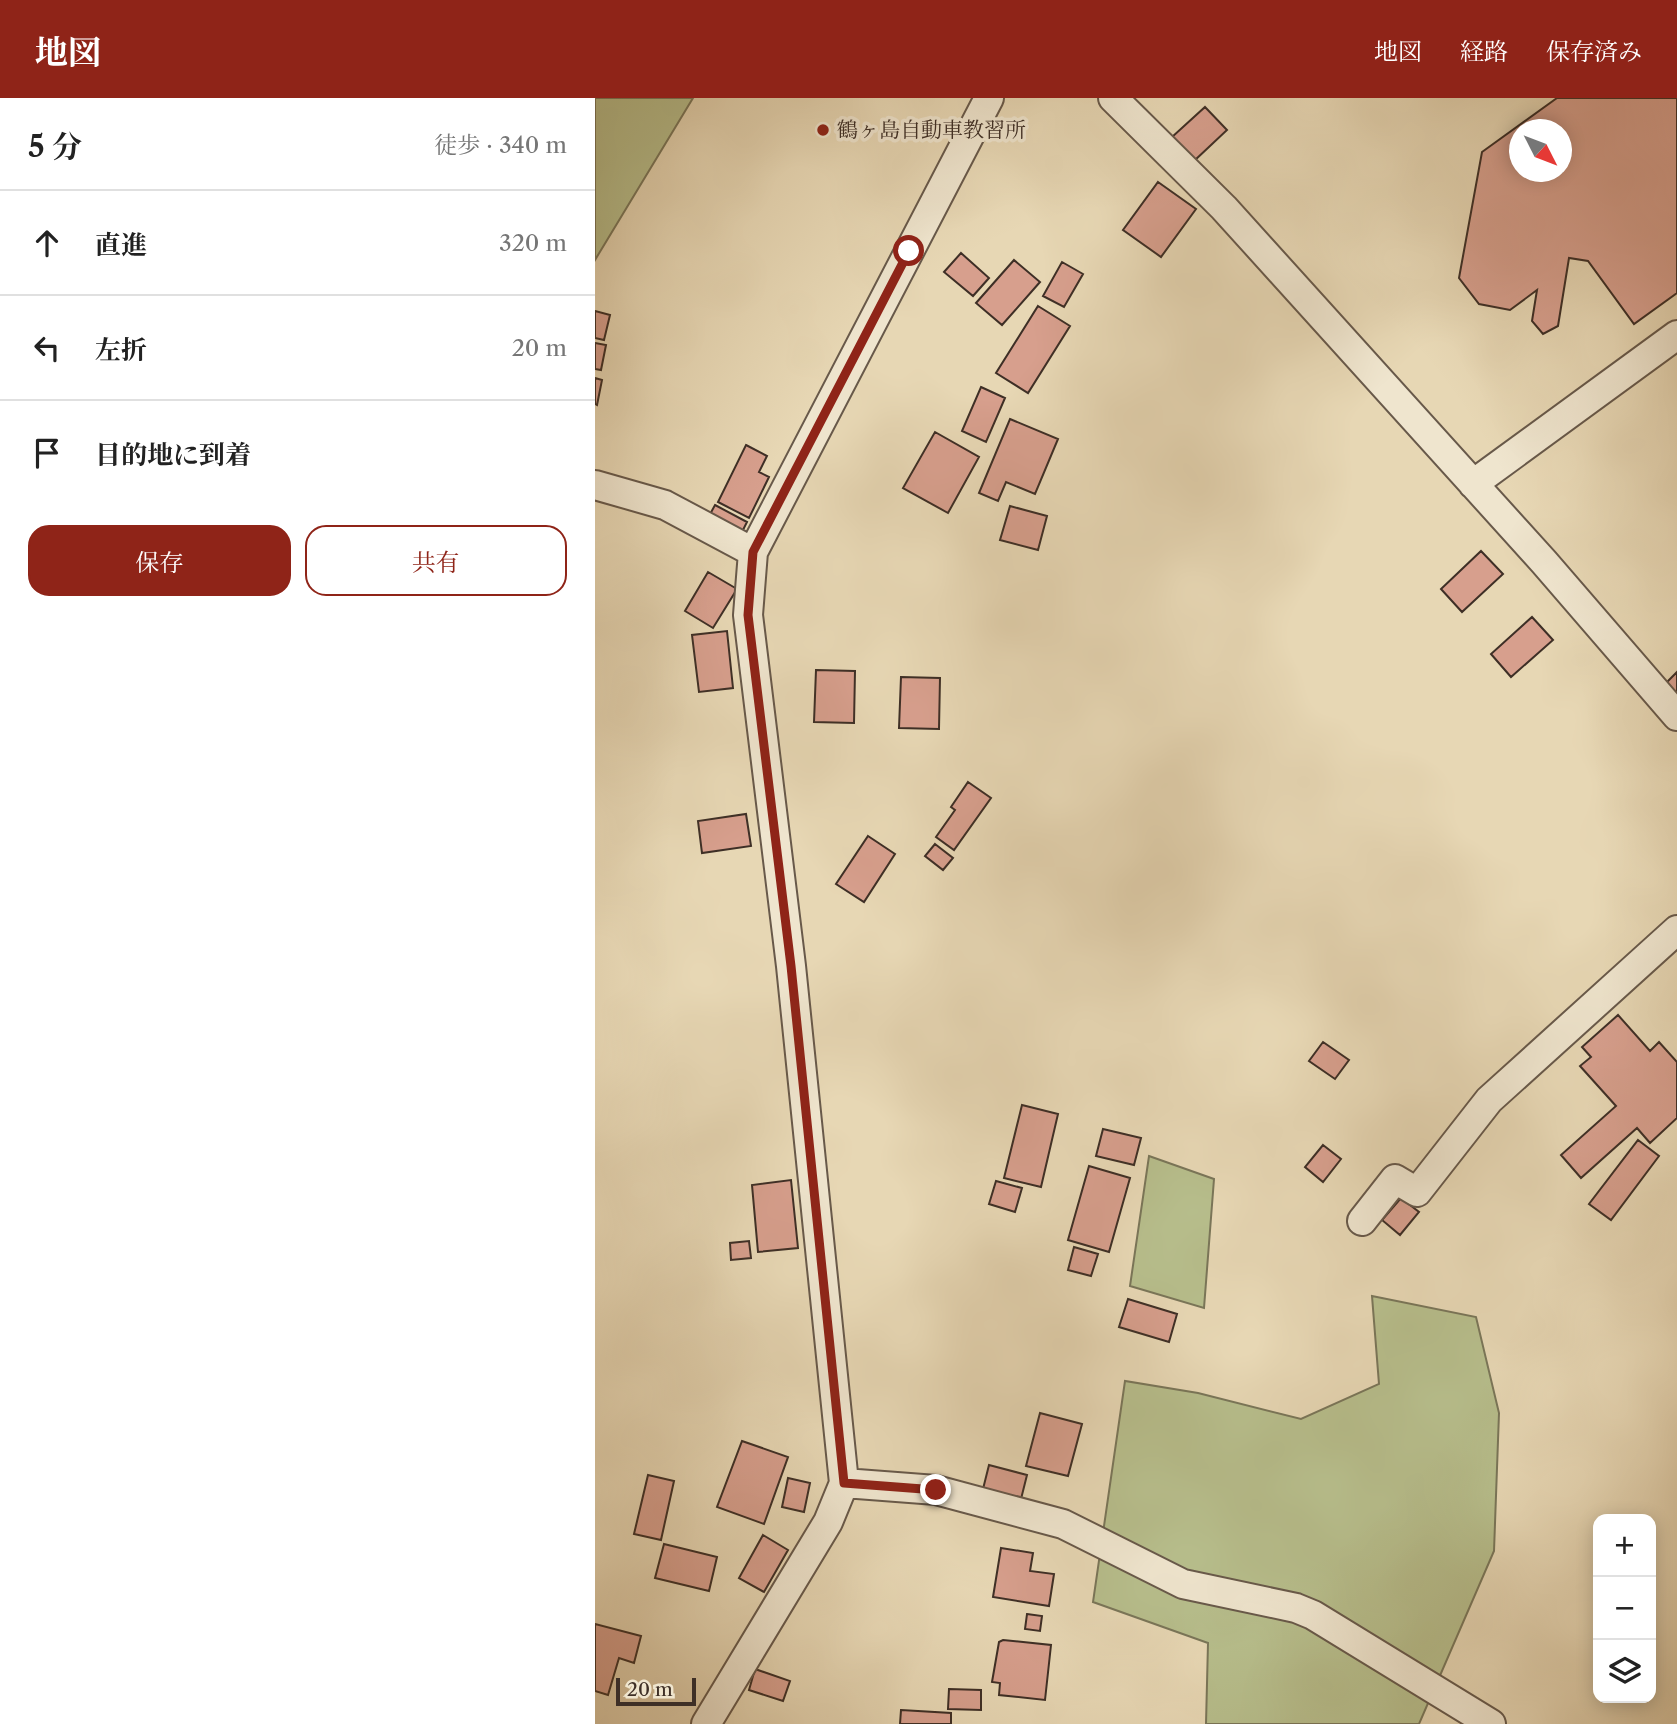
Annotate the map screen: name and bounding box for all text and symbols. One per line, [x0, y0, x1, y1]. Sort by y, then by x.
text: 地図 [35, 32, 101, 73]
text: 地図 [1374, 37, 1422, 66]
text: 経路 [1460, 37, 1508, 66]
text: 保存済み [1546, 37, 1642, 66]
place label: 鶴ヶ島自動車教習所 [837, 117, 1026, 142]
north arrow [1509, 119, 1572, 182]
marker: 鶴ヶ島自動車教習所 [815, 122, 831, 138]
text: 5 分 [28, 128, 82, 165]
text: 徒歩 · 340 m [434, 131, 567, 159]
icon: ahead [28, 224, 66, 262]
text: 直進 [95, 229, 147, 261]
text: 320 m [499, 229, 567, 257]
route start [893, 235, 924, 266]
icon: left [28, 329, 66, 367]
text: 左折 [95, 334, 147, 366]
text: 20 m [512, 334, 567, 362]
icon: arrive [28, 434, 66, 472]
text: 目的地に到着 [95, 439, 251, 471]
button: 保存 [28, 525, 291, 596]
button: 共有 [305, 525, 567, 596]
route end [920, 1474, 951, 1505]
map controls [1593, 1514, 1656, 1703]
button: + [1593, 1514, 1656, 1577]
button: − [1593, 1577, 1656, 1640]
button: layers [1593, 1640, 1656, 1703]
scale bar [616, 1675, 697, 1707]
text: 20 m [627, 1678, 673, 1701]

